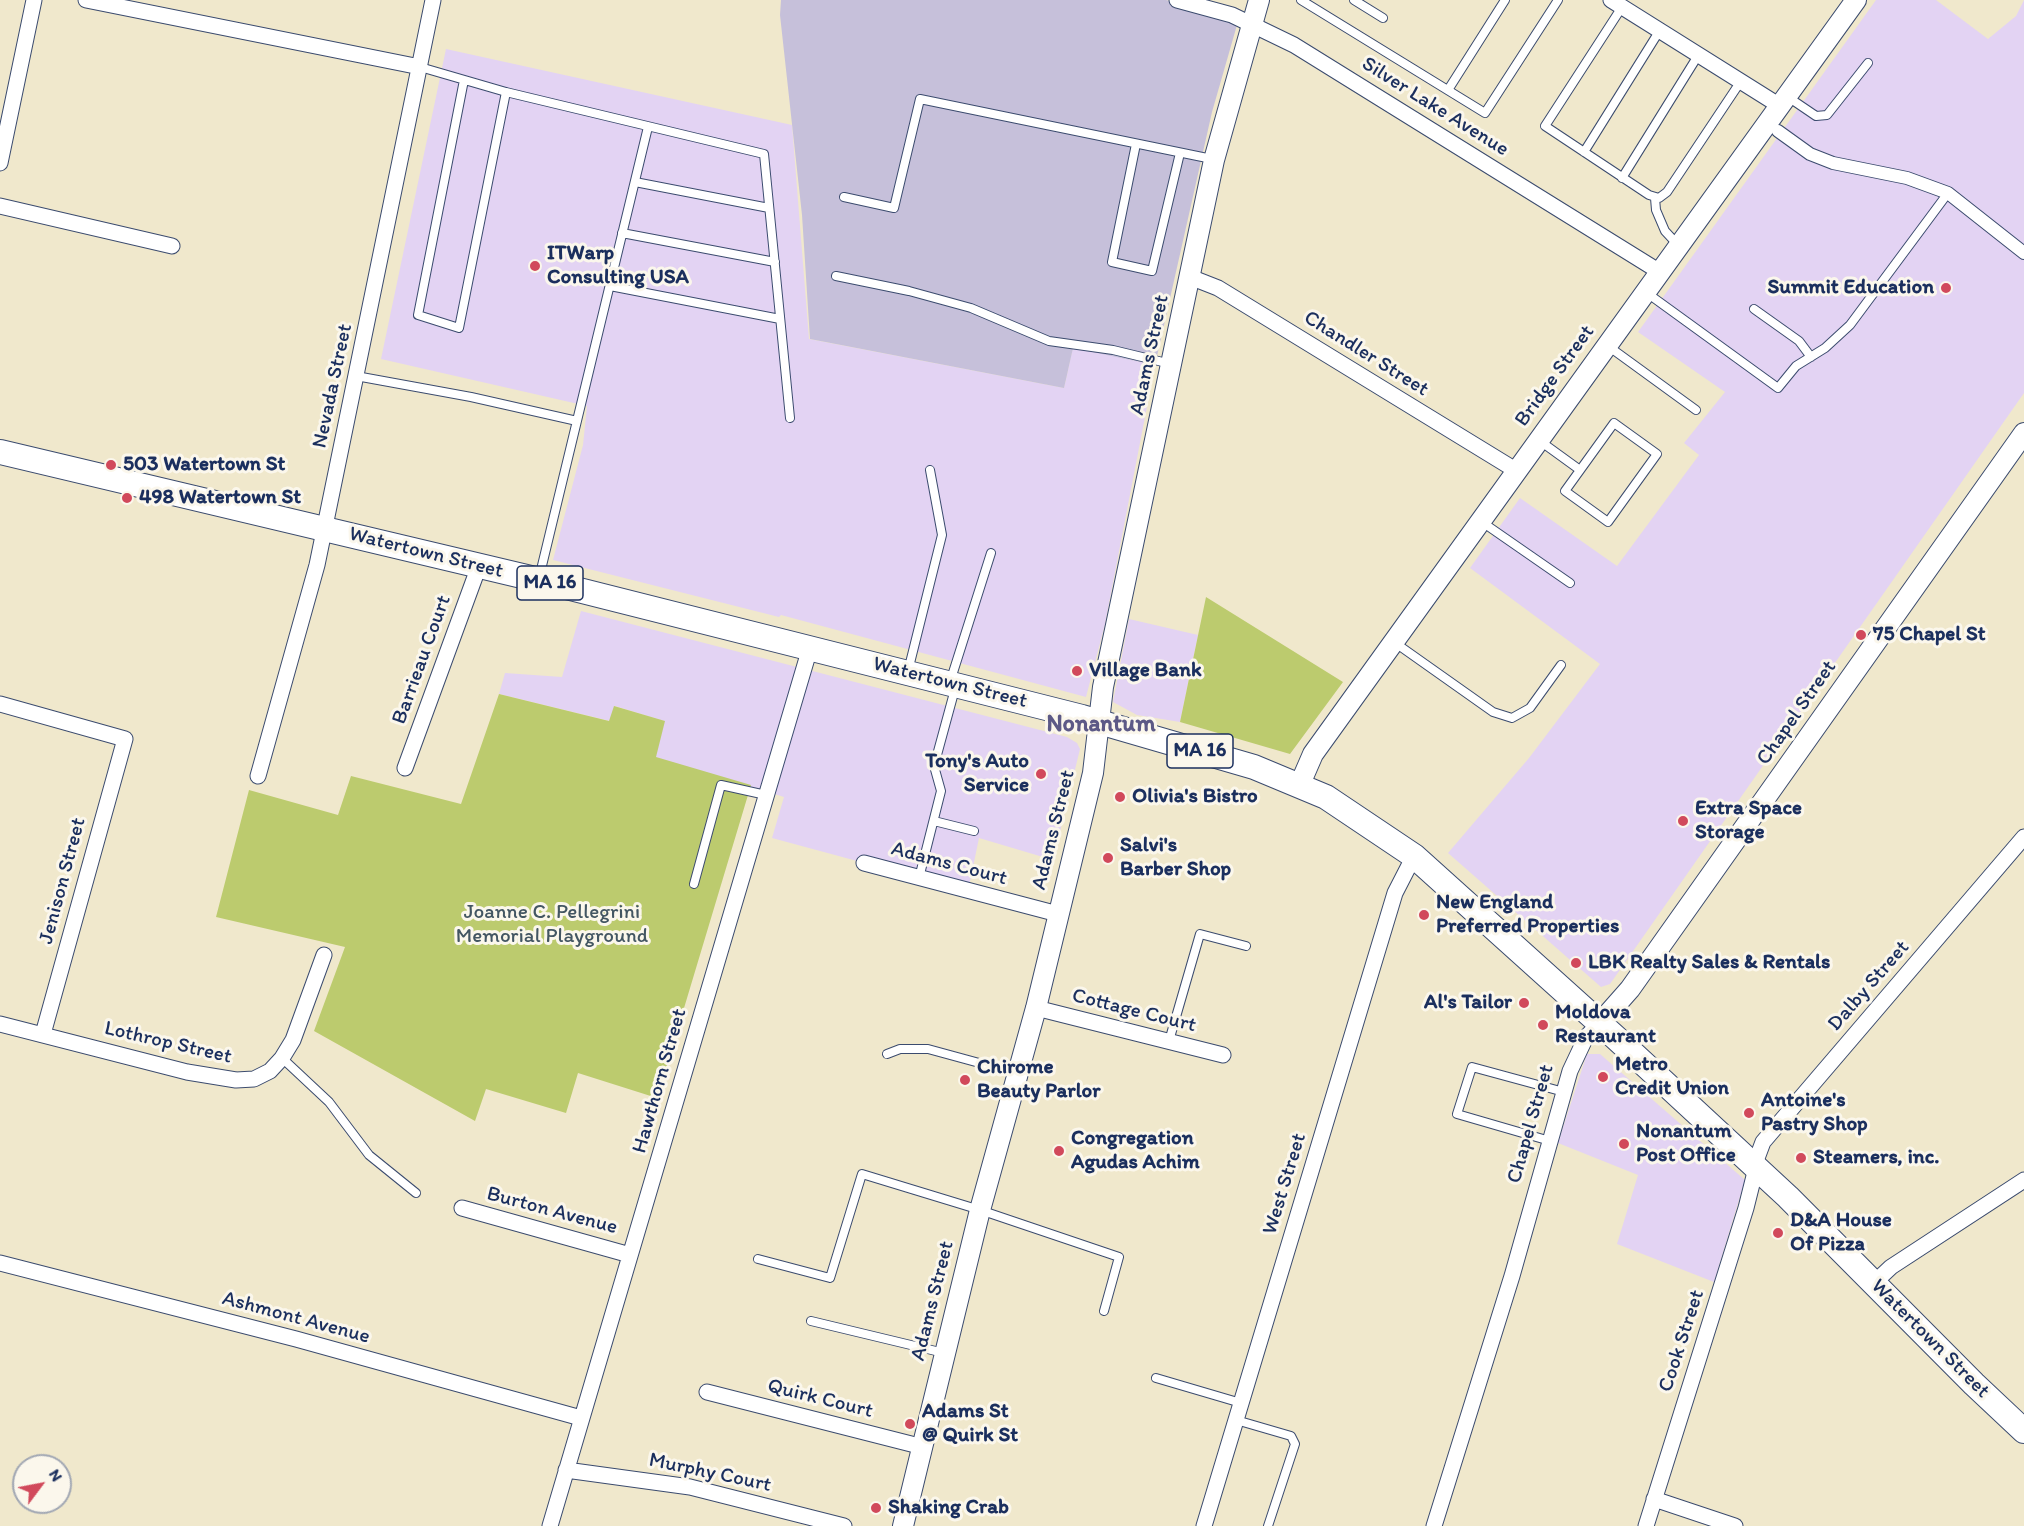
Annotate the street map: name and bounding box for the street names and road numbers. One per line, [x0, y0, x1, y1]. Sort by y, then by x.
street label: Silver Lake Avenue [1357, 52, 1513, 162]
street label: Adams Street [1125, 292, 1175, 418]
street label: Chandler Street [1299, 306, 1433, 402]
street label: Bridge Street [1510, 320, 1600, 432]
street label: Nevada Street [308, 321, 358, 451]
street label: Watertown Street [346, 522, 506, 584]
road number: MA 16 [517, 566, 583, 600]
street label: Barrieau Court [387, 592, 457, 728]
street label: Watertown Street [870, 652, 1030, 714]
street label: Chapel Street [1752, 656, 1842, 770]
road number: MA 16 [1167, 734, 1233, 768]
street label: Adams Street [1027, 767, 1081, 893]
street label: Jenison Street [34, 815, 92, 947]
street label: Adams Court [888, 836, 1010, 892]
street label: Dalby Street [1823, 936, 1915, 1036]
street label: Cottage Court [1069, 983, 1199, 1039]
street label: Hawthorn Street [627, 1006, 693, 1156]
street label: Lothrop Street [102, 1016, 234, 1070]
street label: Chapel Street [1502, 1062, 1560, 1186]
street label: West Street [1258, 1130, 1312, 1238]
street label: Burton Avenue [484, 1181, 620, 1241]
street label: Adams Street [906, 1238, 960, 1364]
street label: Watertown Street [1865, 1274, 1995, 1404]
street label: Ashmont Avenue [219, 1286, 373, 1350]
street label: Cook Street [1654, 1287, 1710, 1395]
street label: Quirk Court [765, 1374, 875, 1424]
street label: Murphy Court [647, 1448, 773, 1498]

